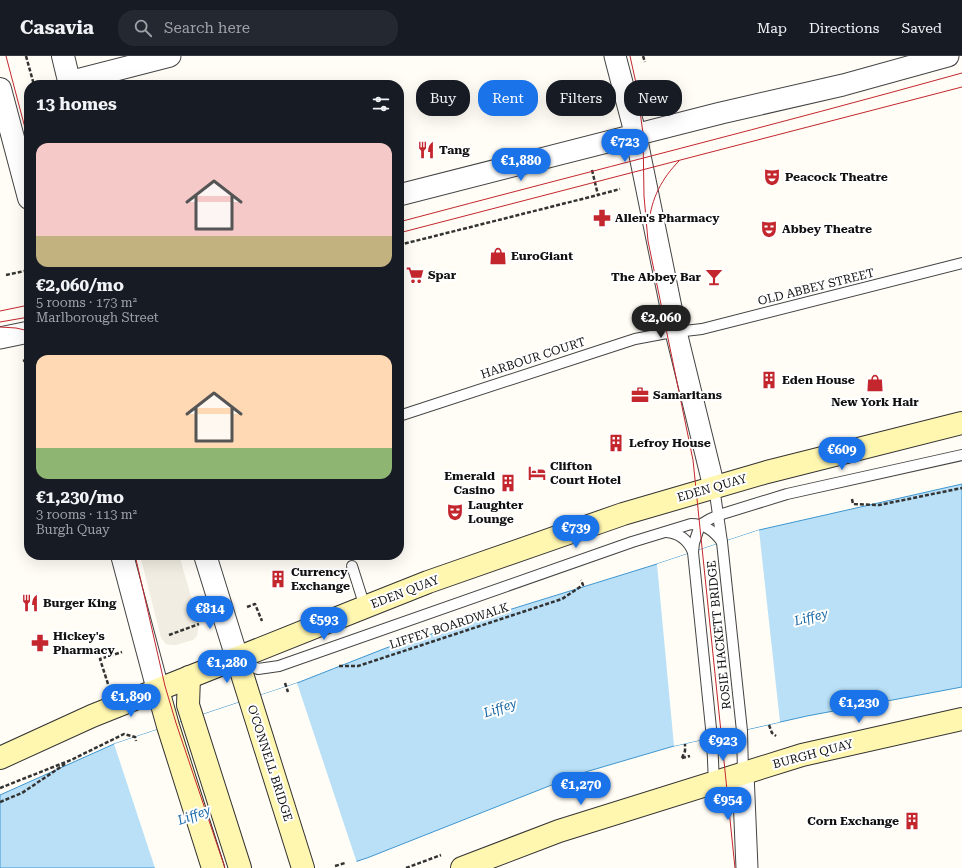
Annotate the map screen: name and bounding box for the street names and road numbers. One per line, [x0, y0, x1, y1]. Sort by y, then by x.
street label: OLD ABBEY STREET [756, 266, 876, 308]
street label: HARBOUR COURT [479, 334, 587, 382]
street label: EDEN QUAY [676, 471, 749, 505]
street label: ROSIE HACKETT BRIDGE [704, 560, 734, 710]
street label: EDEN QUAY [369, 572, 442, 611]
street label: LIFFEY BOARDWALK [388, 600, 511, 652]
street label: O'CONNELL BRIDGE [245, 703, 295, 823]
street label: BURGH QUAY [771, 736, 856, 771]

